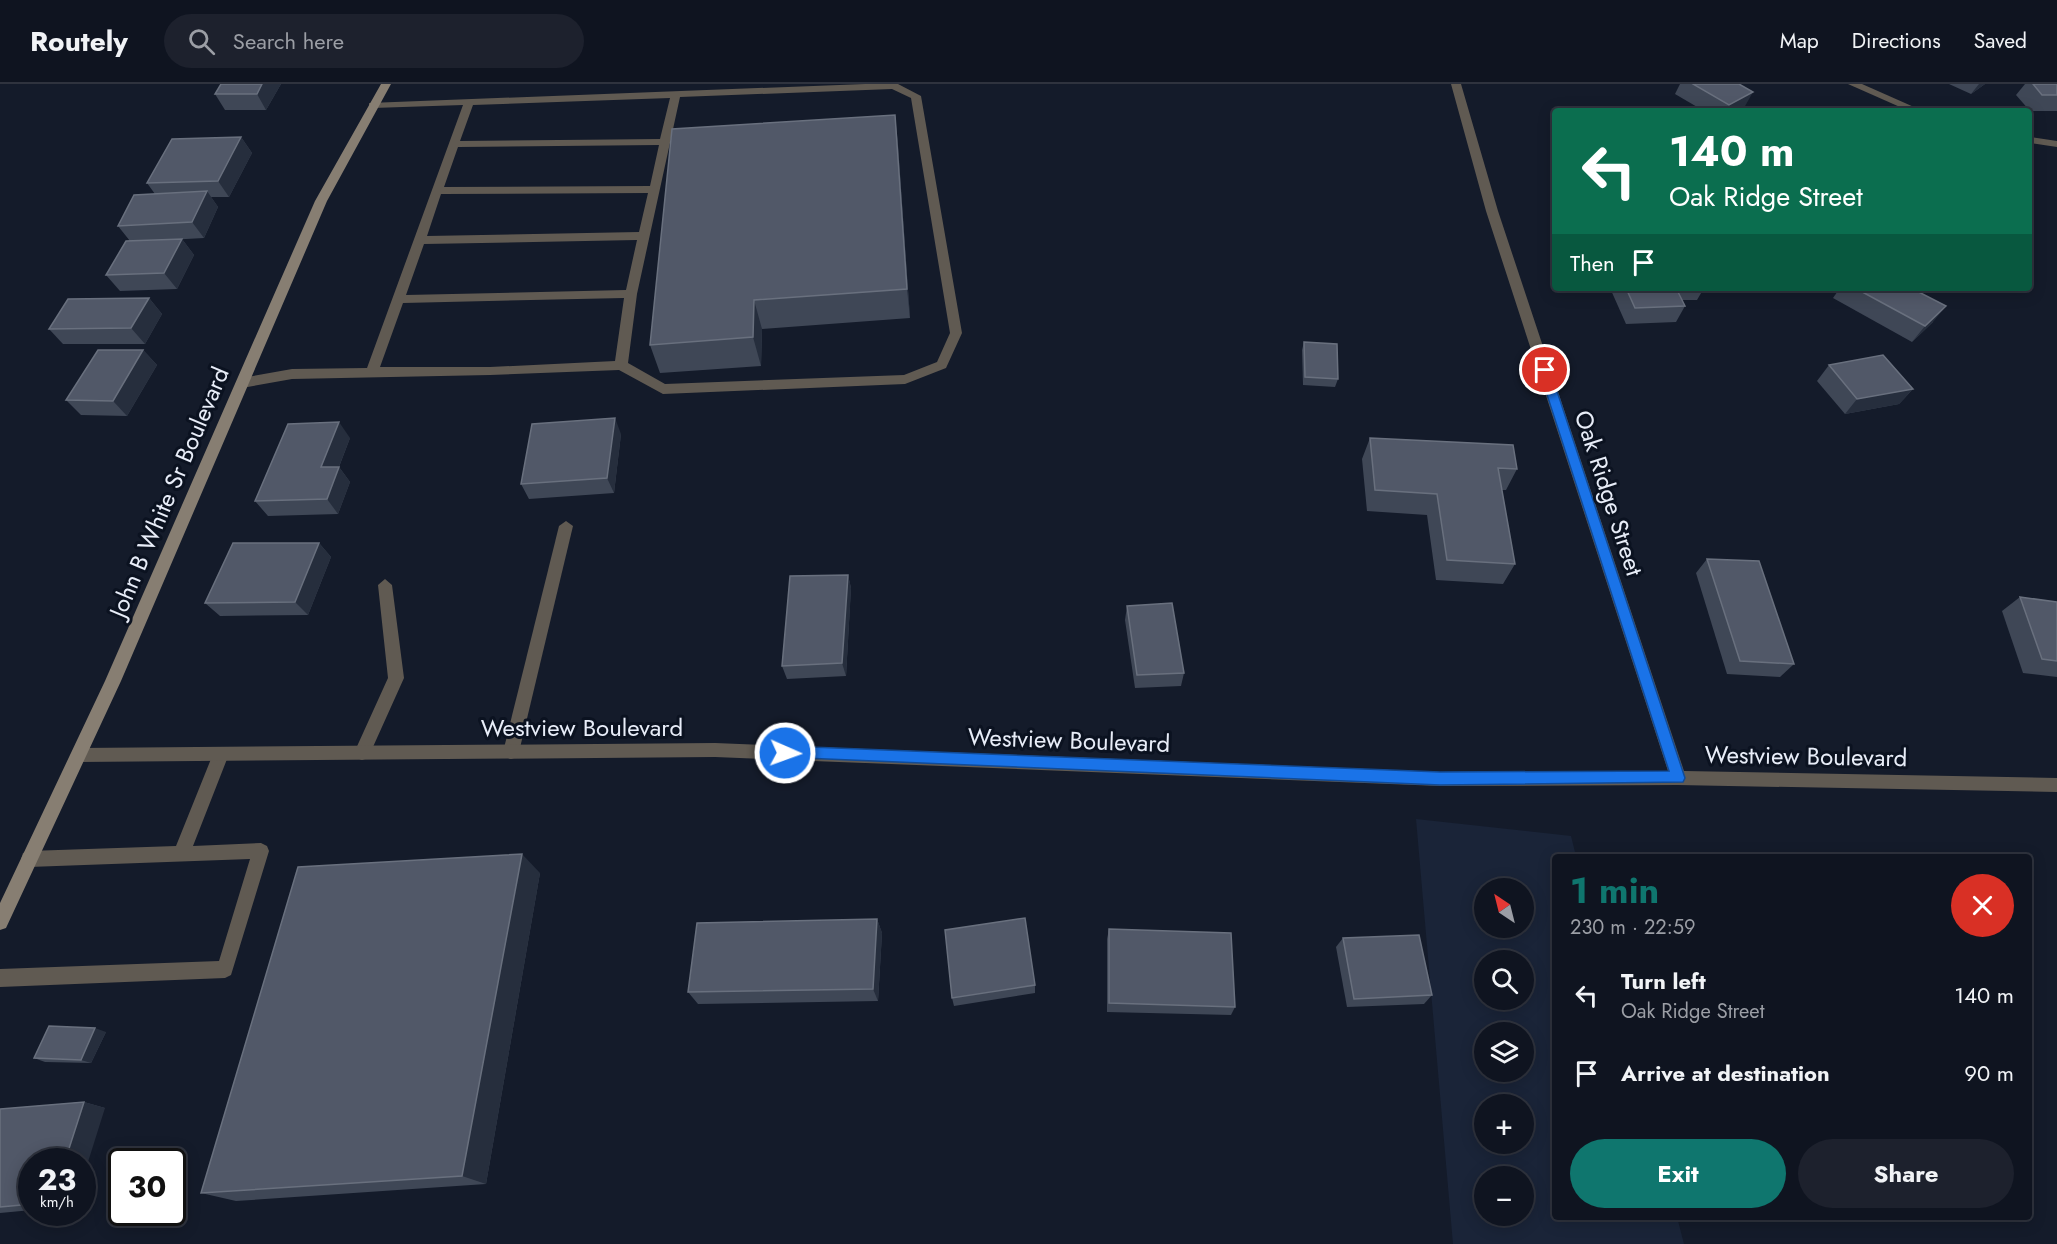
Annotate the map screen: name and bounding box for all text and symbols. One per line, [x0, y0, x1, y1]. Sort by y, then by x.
search box [164, 14, 584, 68]
text: Routely [30, 21, 128, 62]
icon: search [185, 25, 218, 58]
text: Search here [233, 25, 344, 57]
text: Map [1780, 26, 1819, 56]
text: Directions [1852, 26, 1941, 56]
text: Saved [1974, 26, 2027, 56]
text: 140 m [1669, 121, 1795, 182]
icon: left [1570, 132, 1648, 210]
text: Oak Ridge Street [1669, 177, 1863, 216]
icon: arrive [1627, 246, 1660, 279]
text: Then [1570, 247, 1615, 279]
pin [1519, 344, 1570, 395]
icon: arrive [1528, 353, 1561, 386]
street label: John B White Sr Boulevard [99, 361, 238, 625]
street label: Oak Ridge Street [1566, 406, 1652, 580]
street label: Westview Boulevard [481, 710, 683, 745]
street label: Westview Boulevard [967, 719, 1171, 761]
position arrow [753, 721, 817, 785]
street label: Westview Boulevard [1704, 737, 1908, 775]
text: 1 min [1570, 864, 1659, 916]
button: close [1951, 874, 2014, 937]
north arrow [1474, 878, 1534, 938]
map controls [1474, 878, 1534, 1226]
text: 230 m · 22:59 [1570, 913, 1695, 942]
button: search [1474, 950, 1534, 1010]
text: Turn left [1621, 965, 1706, 997]
icon: left [1570, 979, 1603, 1012]
text: 140 m [1954, 979, 2014, 1011]
text: Oak Ridge Street [1621, 997, 1764, 1026]
button: layers [1474, 1022, 1534, 1082]
icon: arrive [1570, 1057, 1603, 1090]
text: Arrive at destination [1621, 1057, 1830, 1089]
text: 90 m [1964, 1057, 2014, 1089]
button: + [1474, 1094, 1534, 1154]
button: Exit [1570, 1139, 1786, 1208]
button: Share [1798, 1139, 2014, 1208]
speed limit sign: 30 [108, 1148, 186, 1226]
text: 23 [38, 1158, 76, 1201]
button: − [1474, 1166, 1534, 1226]
text: km/h [40, 1191, 74, 1213]

